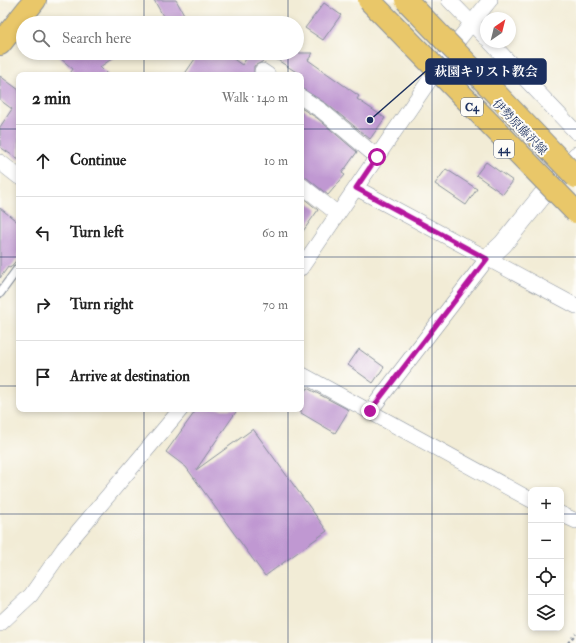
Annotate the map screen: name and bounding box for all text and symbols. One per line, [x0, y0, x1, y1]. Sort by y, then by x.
north arrow [480, 12, 516, 48]
search box [16, 16, 304, 60]
icon: search [30, 27, 52, 49]
text: Search here [62, 29, 131, 48]
callout: 萩園キリスト教会 [426, 59, 546, 84]
text: 萩園キリスト教会 [434, 64, 538, 80]
text: 2 min [32, 88, 71, 109]
text: Walk · 140 m [222, 90, 288, 106]
street label: 伊勢原藤沢線 [489, 96, 550, 158]
road number: C4 [461, 98, 483, 116]
road number: 44 [494, 140, 514, 158]
route start [368, 148, 386, 166]
icon: ahead [32, 150, 54, 172]
text: Continue [70, 151, 126, 170]
text: 10 m [264, 153, 288, 169]
icon: left [32, 222, 54, 244]
text: Turn left [70, 223, 124, 242]
text: 60 m [262, 225, 288, 241]
icon: right [32, 294, 54, 316]
text: Turn right [70, 295, 133, 314]
text: 70 m [263, 297, 288, 313]
icon: arrive [32, 366, 54, 388]
text: Arrive at destination [70, 367, 190, 386]
route end [361, 402, 379, 420]
map controls [528, 487, 564, 631]
button: + [528, 487, 564, 523]
button: − [528, 523, 564, 559]
button: locate [528, 559, 564, 595]
button: layers [528, 595, 564, 631]

